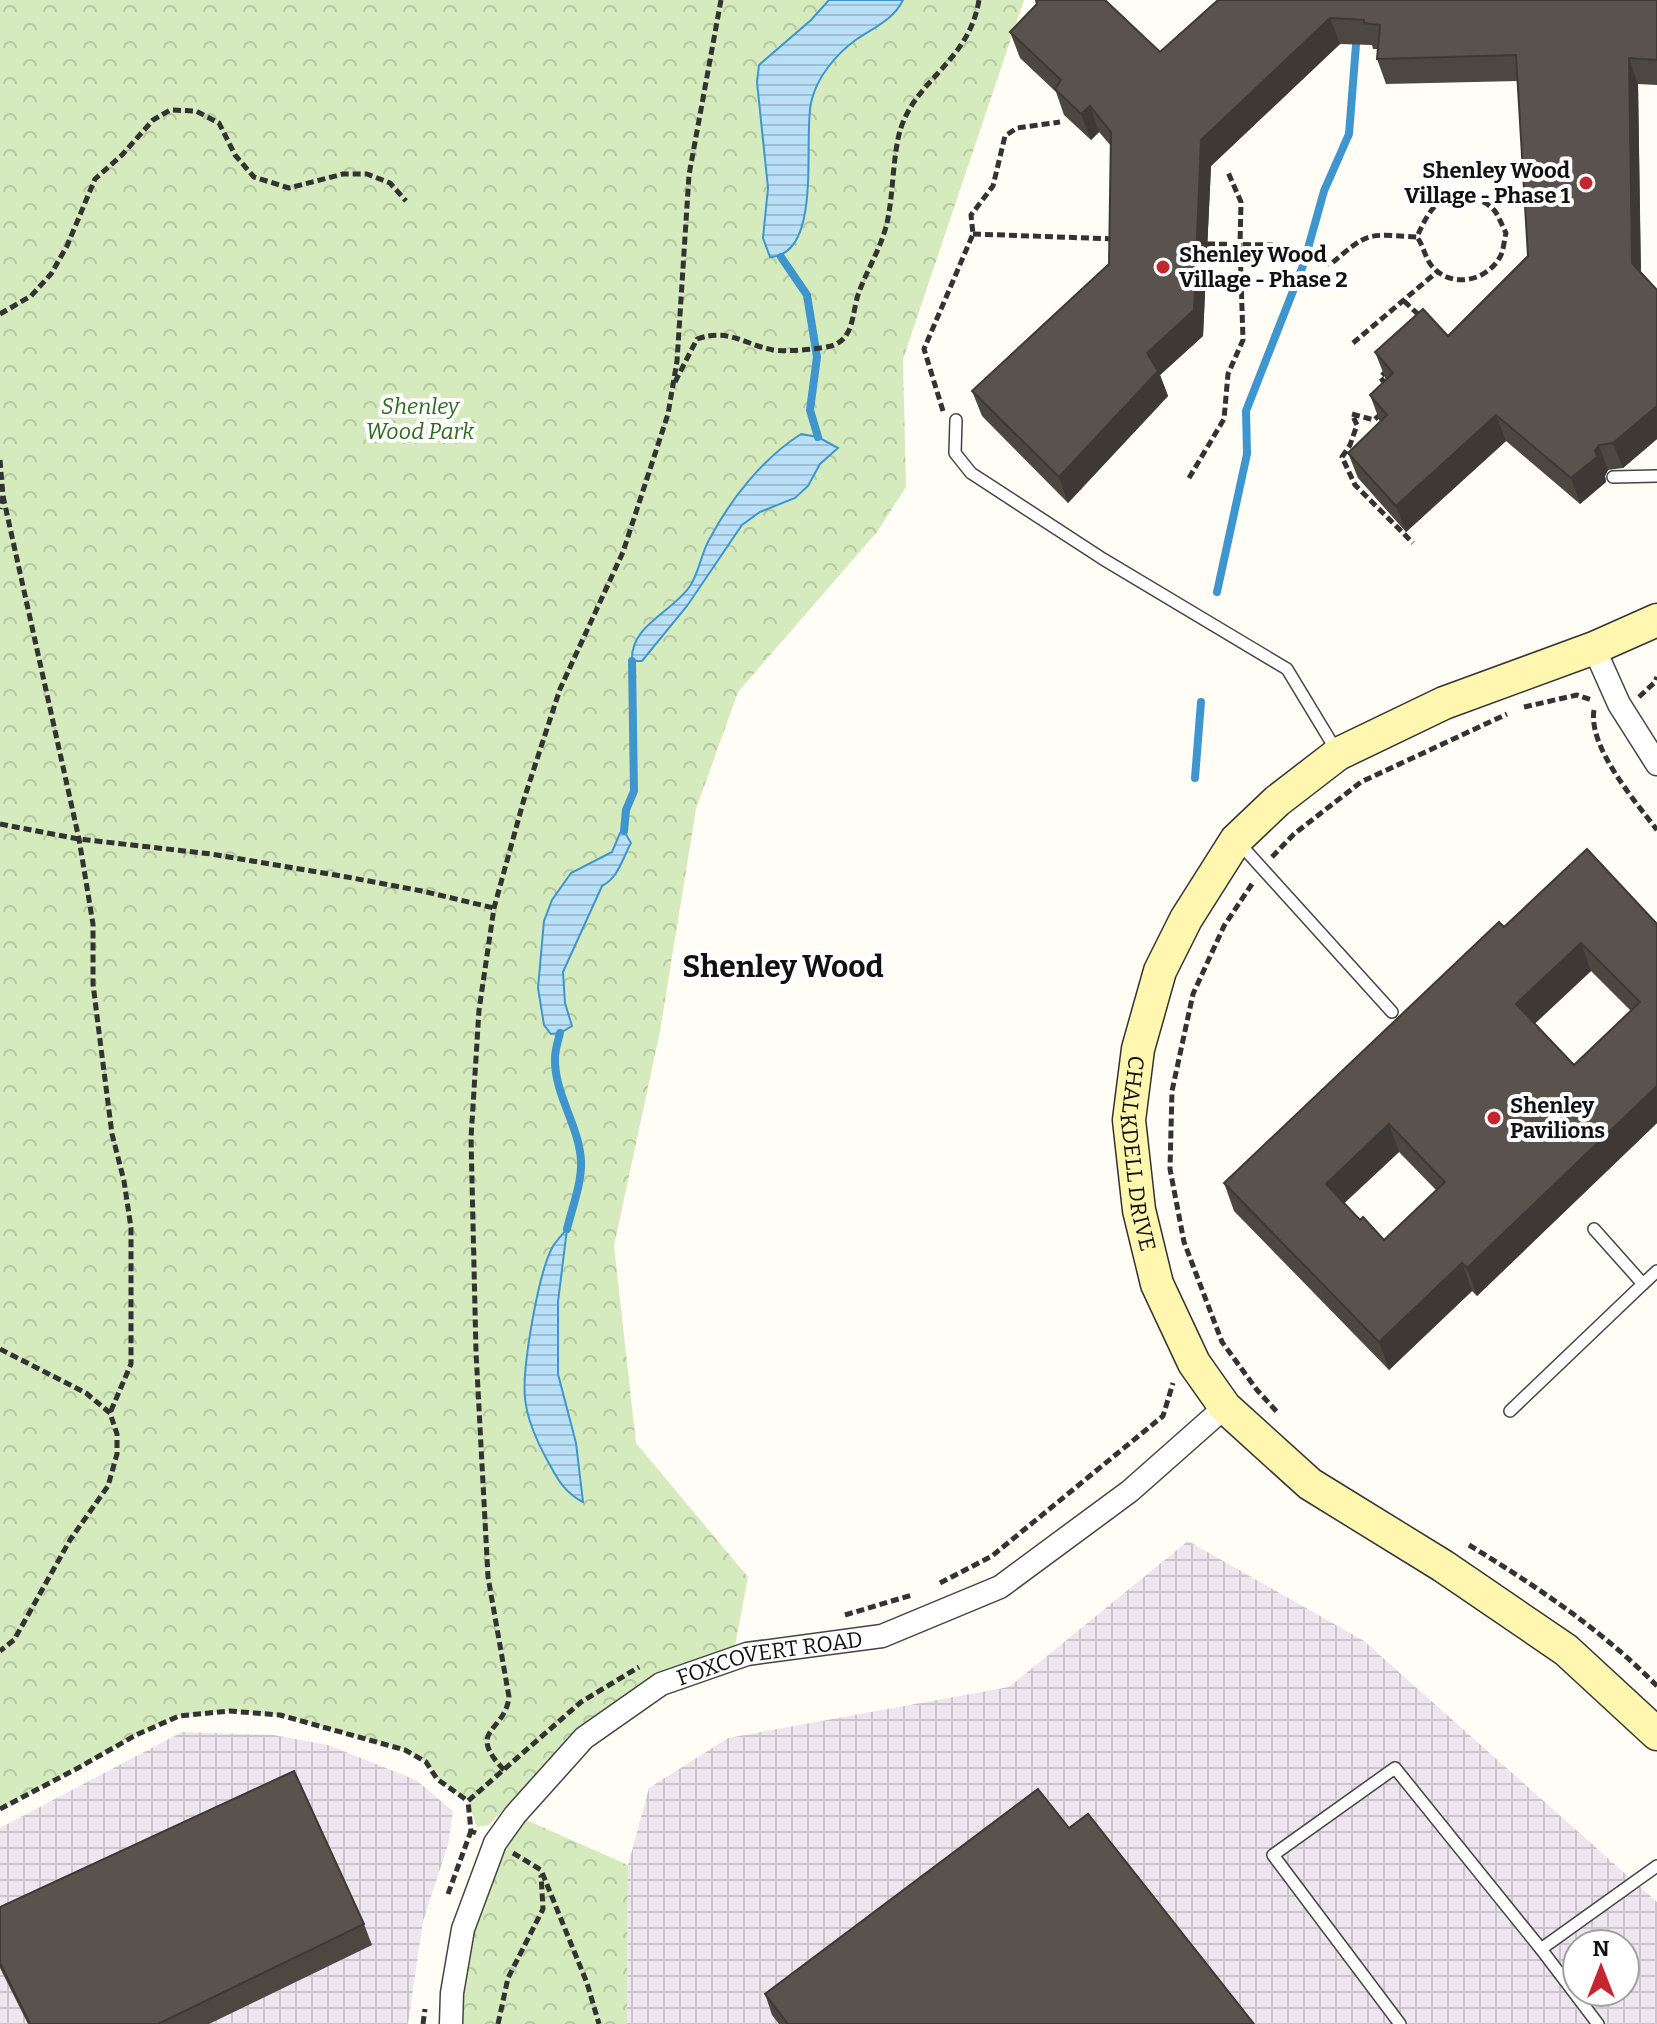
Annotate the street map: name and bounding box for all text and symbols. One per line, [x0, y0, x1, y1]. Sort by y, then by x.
place label: Shenley Wood Village - Phase 1 [1404, 157, 1570, 209]
marker: Shenley Wood Village - Phase 1 [1577, 174, 1595, 192]
place label: Shenley Wood Village - Phase 2 [1179, 241, 1348, 293]
marker: Shenley Wood Village - Phase 2 [1154, 258, 1172, 276]
park label: Shenley Wood Park [366, 393, 475, 445]
district label: Shenley Wood [682, 949, 884, 985]
street label: CHALKDELL DRIVE [1115, 1054, 1162, 1254]
place label: Shenley Pavilions [1510, 1092, 1605, 1144]
marker: Shenley Pavilions [1485, 1109, 1503, 1127]
street label: FOXCOVERT ROAD [673, 1625, 864, 1691]
north arrow [1561, 1928, 1641, 2008]
text: N [1593, 1935, 1610, 1962]

